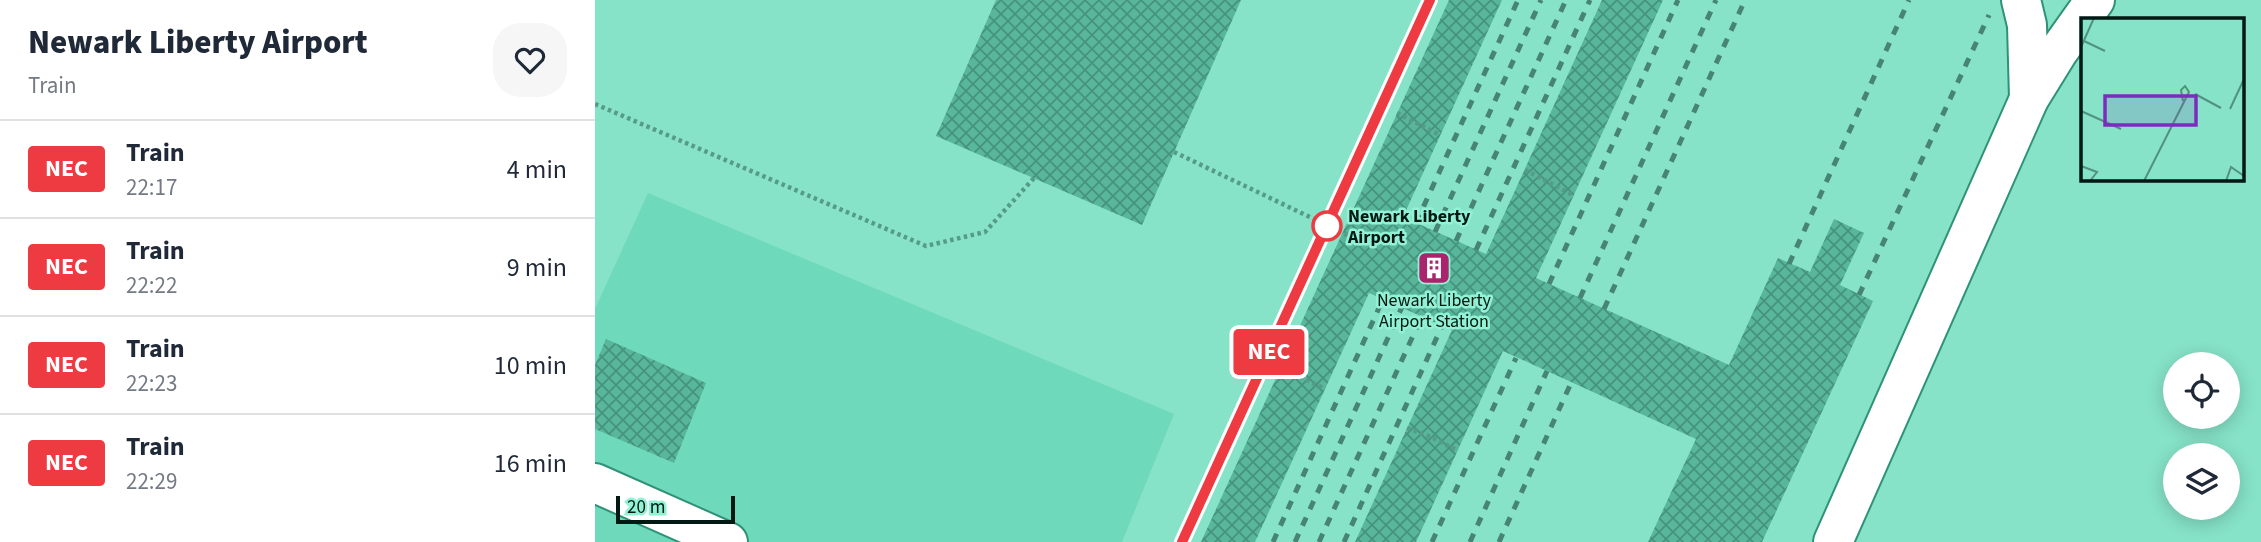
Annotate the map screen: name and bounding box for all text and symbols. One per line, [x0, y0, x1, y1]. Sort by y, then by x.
inset map [2081, 18, 2243, 180]
text: Newark Liberty Airport [28, 19, 368, 66]
button: heart [493, 23, 567, 97]
text: Train [28, 69, 77, 102]
text: Train [126, 134, 185, 171]
text: NEC [45, 151, 88, 186]
text: 4 min [507, 151, 567, 188]
text: 22:17 [126, 171, 177, 204]
place label: Newark Liberty Airport [1347, 204, 1471, 250]
marker: Newark Liberty Airport [1312, 211, 1342, 241]
text: Train [126, 232, 185, 269]
text: NEC [45, 249, 88, 284]
text: 9 min [507, 249, 567, 286]
building icon: Newark Liberty Airport Station [1415, 249, 1453, 287]
text: 22:22 [126, 269, 177, 302]
place label: Newark Liberty Airport Station [1377, 288, 1492, 334]
line badge: NEC [1229, 329, 1309, 375]
text: Train [126, 330, 185, 367]
text: NEC [1247, 334, 1291, 369]
text: NEC [45, 347, 88, 382]
text: 10 min [494, 347, 567, 384]
map controls [2163, 352, 2240, 520]
button: locate [2163, 352, 2240, 429]
text: 22:23 [126, 367, 177, 400]
text: Train [126, 428, 185, 465]
button: layers [2163, 443, 2240, 520]
text: NEC [45, 445, 88, 480]
text: 16 min [494, 445, 567, 482]
text: 22:29 [126, 465, 177, 498]
scale bar [616, 493, 735, 525]
text: 20 m [627, 494, 665, 521]

